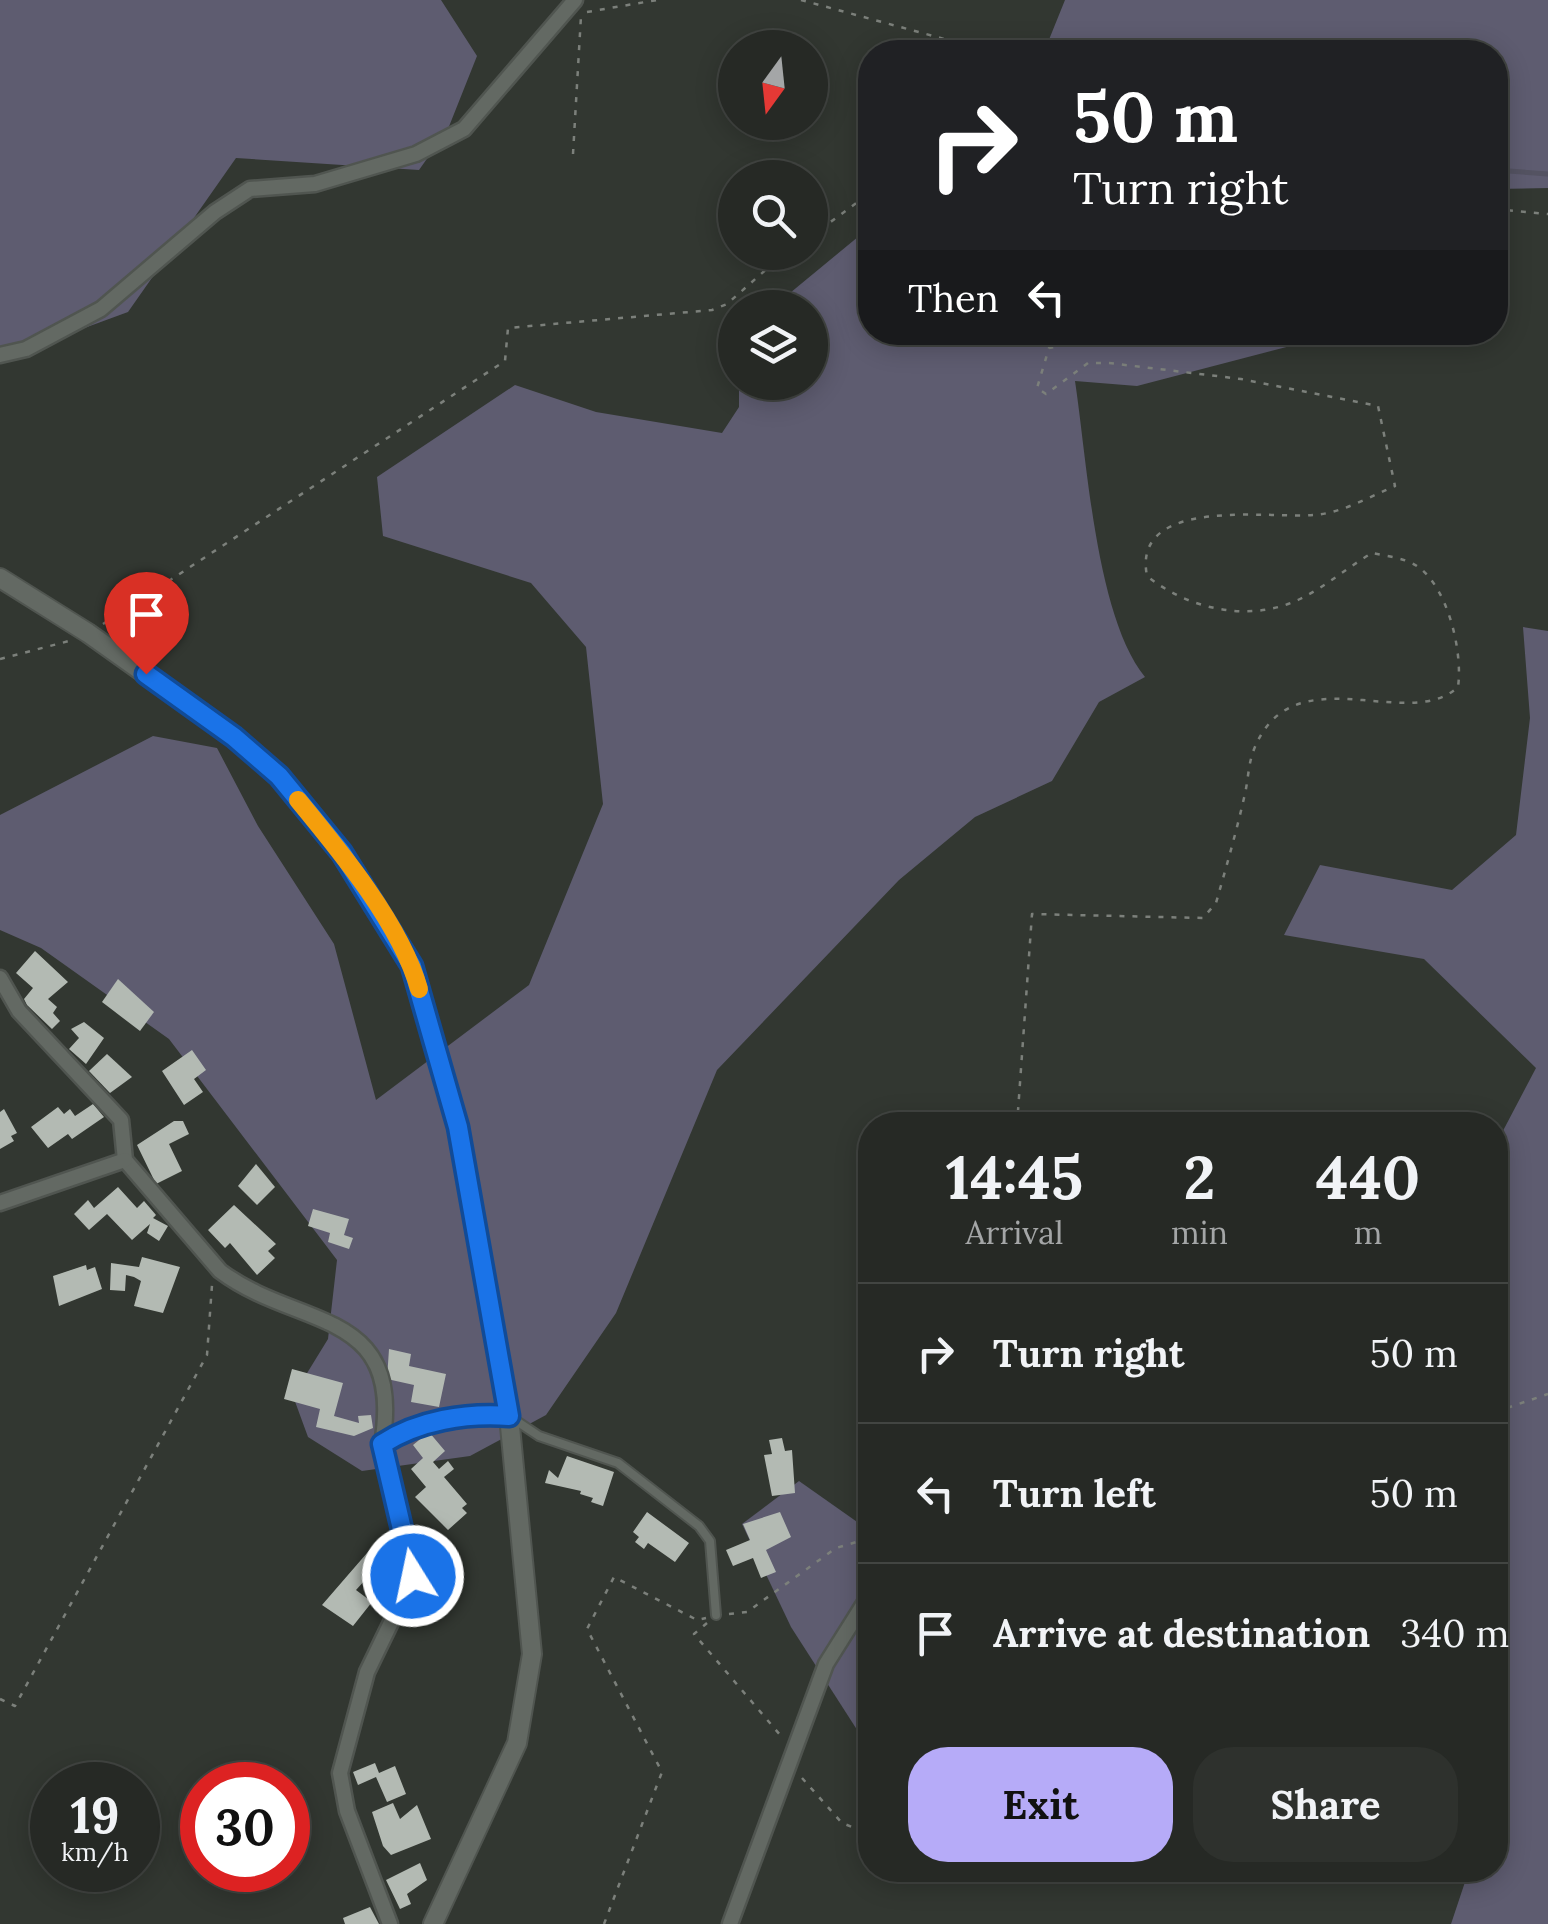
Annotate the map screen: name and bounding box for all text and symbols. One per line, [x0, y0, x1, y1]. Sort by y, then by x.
north arrow [718, 30, 828, 140]
map controls [718, 30, 828, 400]
text: 50 m [1073, 72, 1238, 161]
icon: right [908, 80, 1038, 210]
text: Turn right [1073, 159, 1289, 216]
button: search [718, 160, 828, 270]
icon: left [1019, 270, 1074, 325]
text: Then [908, 274, 999, 322]
button: layers [718, 290, 828, 400]
pin [104, 572, 189, 675]
icon: arrive [119, 587, 174, 642]
text: 14:45 [946, 1139, 1083, 1215]
text: 2 [1183, 1139, 1215, 1215]
text: 440 [1316, 1139, 1420, 1215]
text: Arrival [966, 1212, 1063, 1253]
text: min [1171, 1212, 1228, 1253]
text: m [1354, 1212, 1382, 1253]
icon: right [908, 1326, 963, 1381]
text: Turn right [993, 1329, 1184, 1377]
text: 50 m [1370, 1329, 1458, 1377]
icon: left [908, 1466, 963, 1521]
text: Turn left [993, 1469, 1156, 1517]
text: 50 m [1370, 1469, 1458, 1517]
position arrow [361, 1524, 465, 1628]
icon: arrive [908, 1606, 963, 1661]
text: Arrive at destination [993, 1609, 1370, 1657]
text: 340 m [1400, 1609, 1510, 1657]
button: Exit [908, 1747, 1173, 1862]
button: Share [1193, 1747, 1458, 1862]
speed limit sign: 30 [180, 1762, 310, 1892]
text: 19 [70, 1783, 120, 1847]
text: km/h [61, 1836, 129, 1868]

